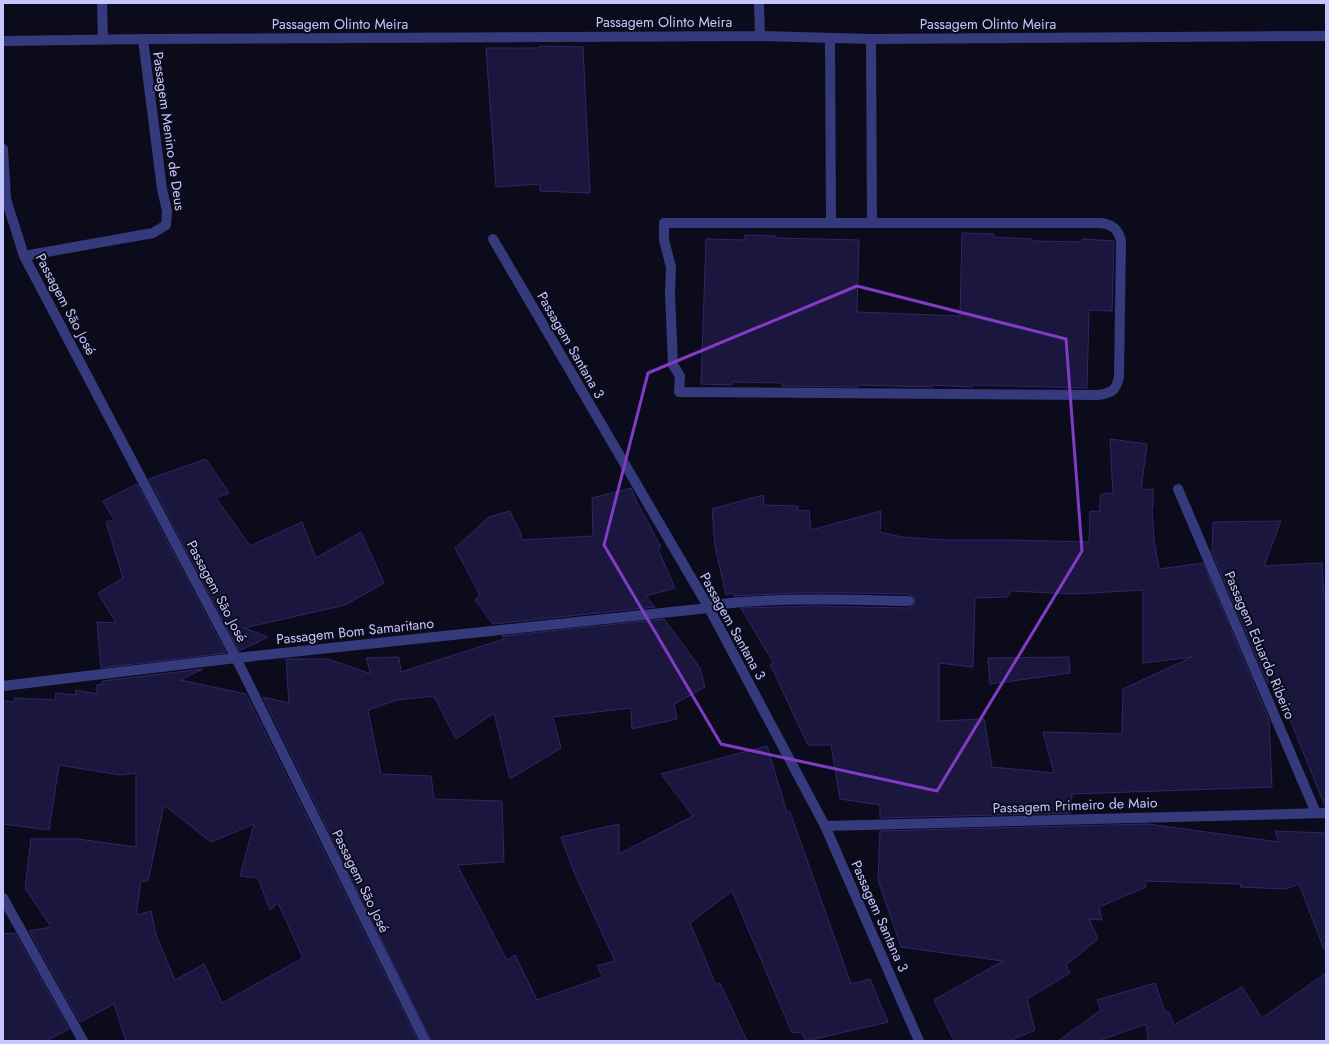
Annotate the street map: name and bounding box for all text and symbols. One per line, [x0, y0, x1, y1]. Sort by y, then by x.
street label: Passagem Olinto Meira [596, 12, 732, 32]
street label: Passagem Olinto Meira [272, 14, 408, 34]
street label: Passagem Olinto Meira [920, 14, 1056, 34]
street label: Passagem Menino de Deus [148, 50, 190, 212]
street label: Passagem São José [31, 250, 101, 358]
street label: Passagem Santana 3 [532, 288, 610, 402]
street label: Passagem São José [182, 537, 252, 645]
street label: Passagem Eduardo Ribeiro [1220, 568, 1300, 723]
street label: Passagem Santana 3 [695, 569, 771, 684]
street label: Passagem Bom Samaritano [275, 613, 435, 649]
street label: Passagem Primeiro de Maio [992, 792, 1158, 818]
street label: Passagem São José [327, 826, 395, 936]
street label: Passagem Santana 3 [846, 857, 914, 975]

